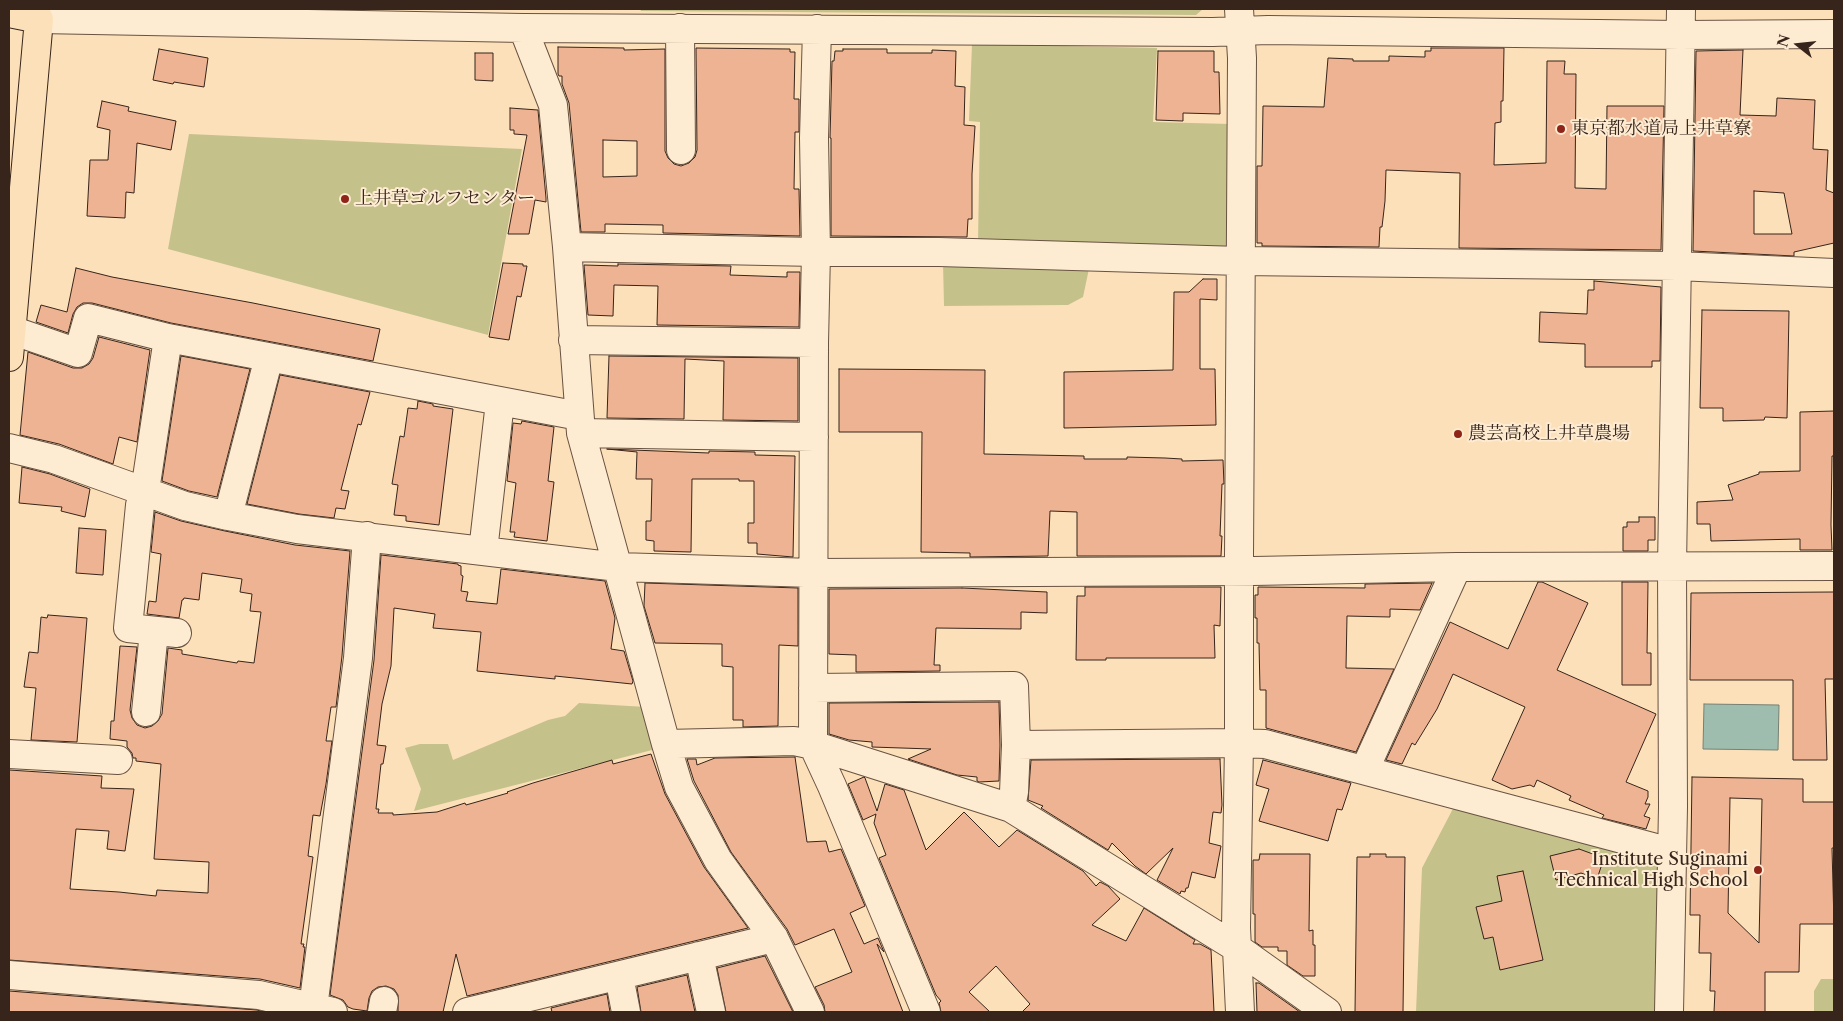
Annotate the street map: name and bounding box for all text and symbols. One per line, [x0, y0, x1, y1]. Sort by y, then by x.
north arrow [1773, 20, 1823, 70]
text: N [1773, 33, 1794, 49]
place label: 東京都水道局上井草寮 [1571, 118, 1751, 140]
marker: 東京都水道局上井草寮 [1555, 123, 1567, 135]
place label: 上井草ゴルフセンター [355, 188, 535, 210]
marker: 上井草ゴルフセンター [339, 193, 351, 205]
place label: 農芸高校上井草農場 [1468, 423, 1630, 445]
marker: 農芸高校上井草農場 [1452, 428, 1464, 440]
place label: Institute Suginami Technical High School [1554, 849, 1748, 892]
marker: Institute Suginami Technical High School [1752, 864, 1764, 876]

